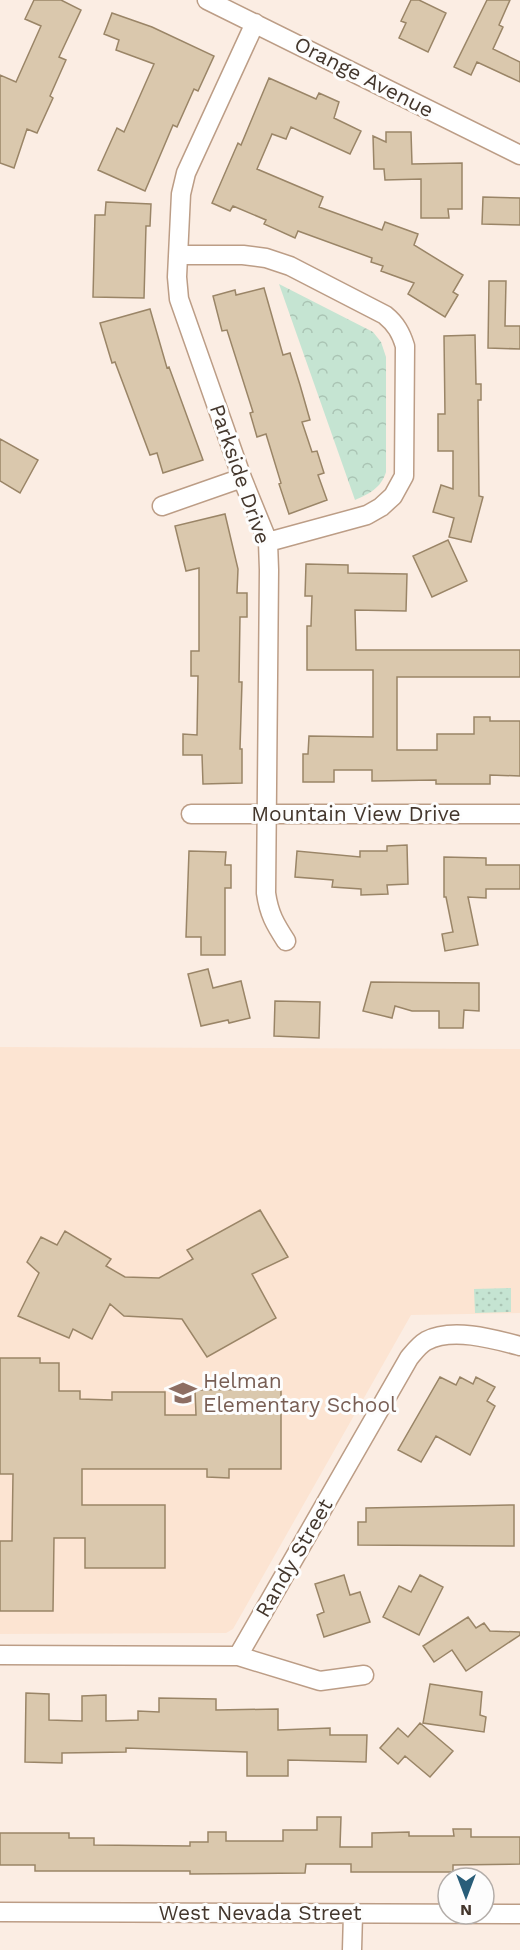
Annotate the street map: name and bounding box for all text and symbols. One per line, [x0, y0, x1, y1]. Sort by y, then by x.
street label: Orange Avenue [291, 31, 438, 122]
street label: Parkside Drive [205, 401, 276, 547]
street label: Mountain View Drive [251, 801, 461, 826]
place label: Helman Elementary School [203, 1368, 397, 1417]
school or university icon: Helman Elementary School [168, 1378, 198, 1408]
street label: Randy Street [250, 1494, 338, 1621]
north arrow [436, 1866, 496, 1926]
street label: West Nevada Street [158, 1900, 362, 1925]
text: N [460, 1901, 472, 1920]

